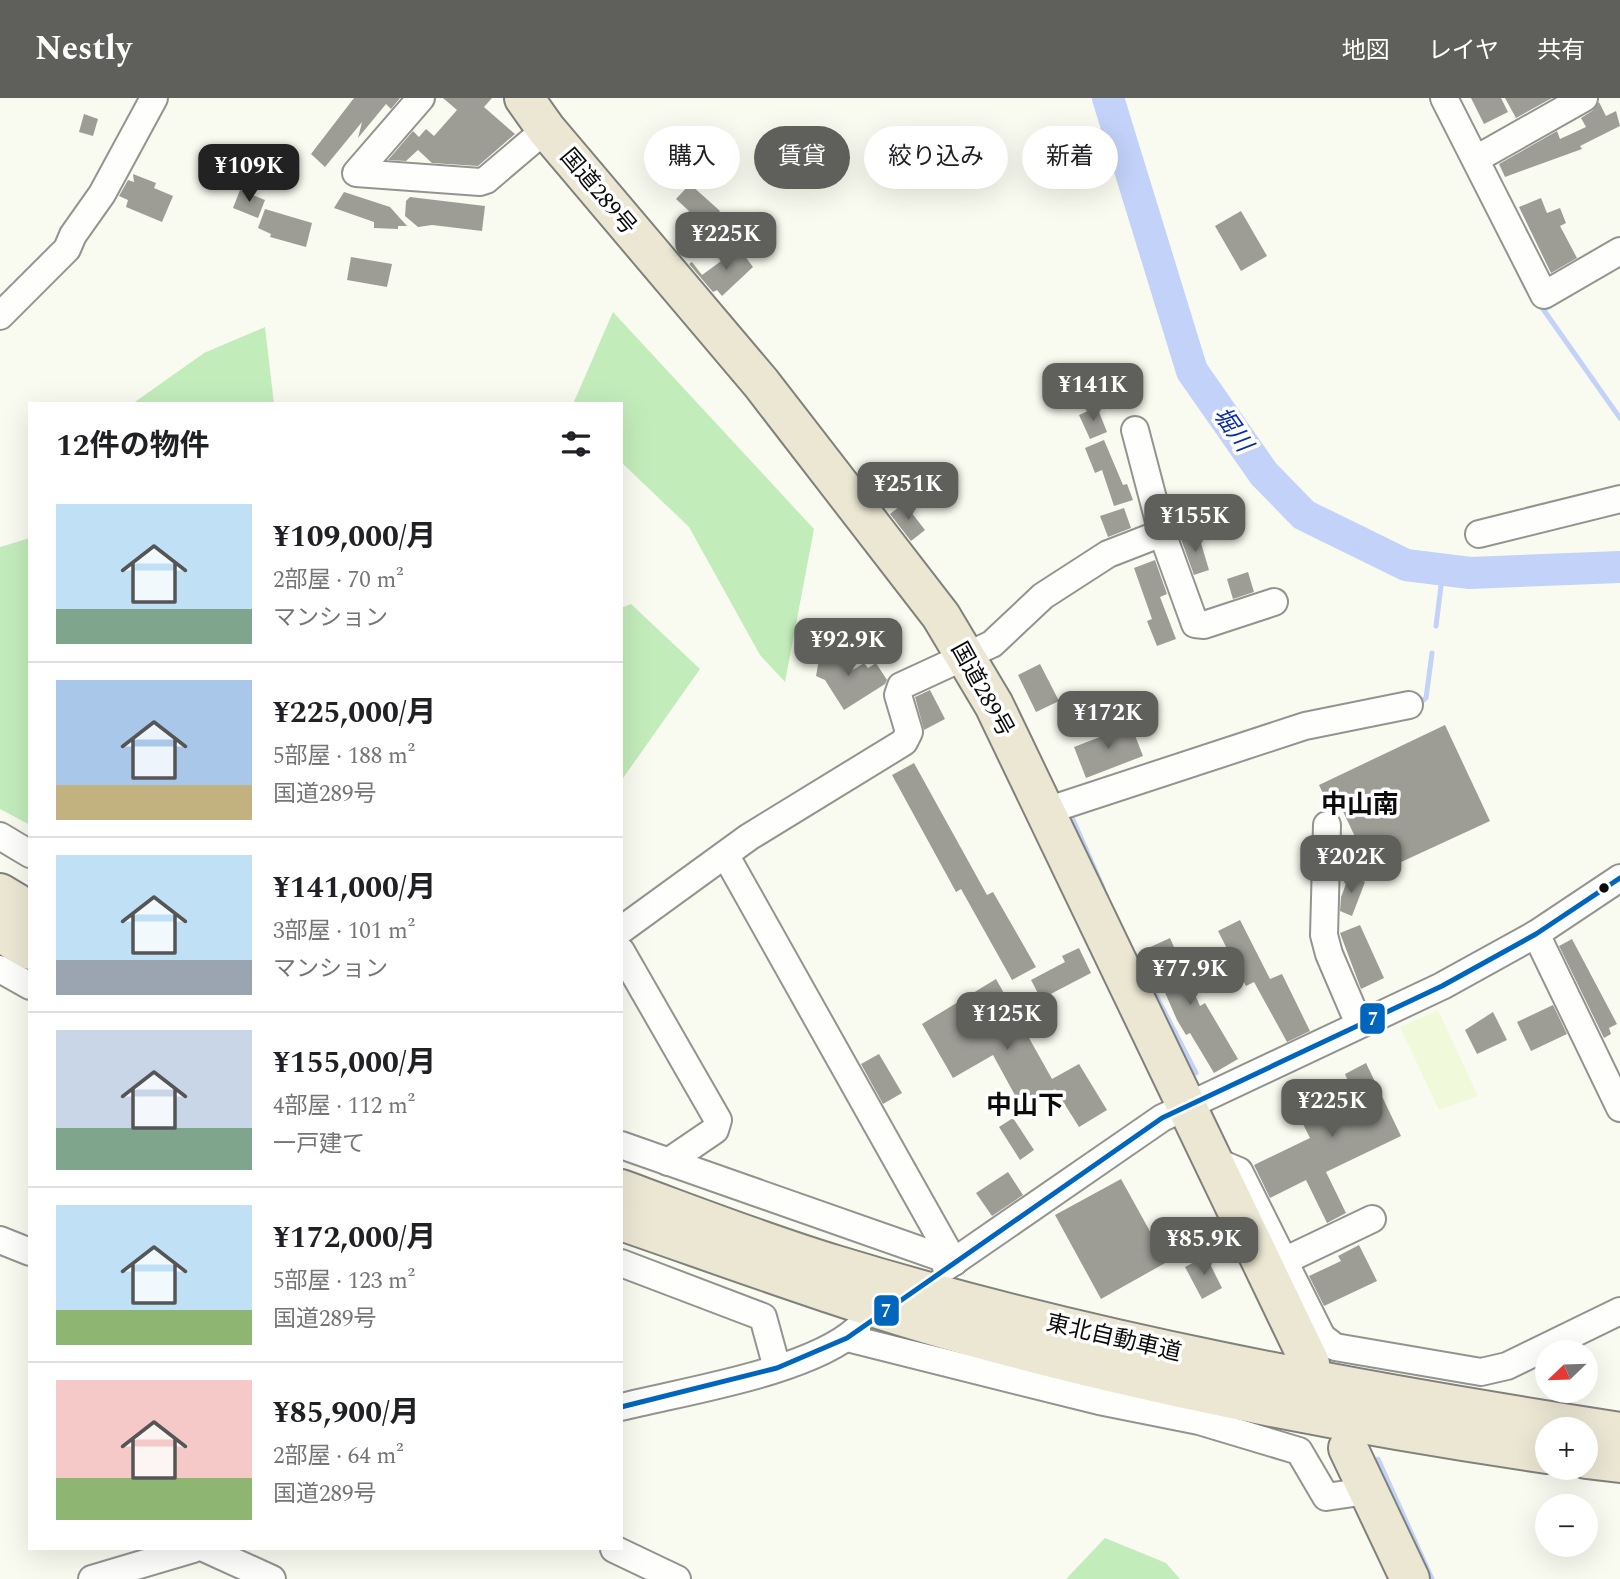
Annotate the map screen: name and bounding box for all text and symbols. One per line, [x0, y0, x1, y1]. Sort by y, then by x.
text: Nestly [35, 24, 132, 74]
text: 地図 [1342, 33, 1390, 69]
text: レイヤ [1428, 33, 1499, 69]
text: 共有 [1537, 33, 1585, 69]
chip: 購入 [644, 126, 740, 189]
chip: 賃貸 [754, 126, 850, 189]
chip: 絞り込み [864, 126, 1008, 189]
chip: 新着 [1022, 126, 1118, 189]
street label: 国道289号 [551, 141, 645, 243]
pin: ¥109K [200, 144, 298, 204]
text: ¥109K [214, 149, 284, 184]
pin: ¥225K [677, 212, 775, 272]
text: ¥225K [691, 217, 761, 252]
pin: ¥141K [1044, 364, 1142, 423]
text: ¥141K [1058, 368, 1128, 403]
water label: 堀川 [1204, 400, 1262, 462]
text: 12件の物件 [56, 423, 210, 469]
icon: filters [557, 425, 595, 463]
pin: ¥251K [859, 462, 957, 522]
text: ¥251K [873, 467, 943, 502]
pin: ¥155K [1146, 494, 1244, 554]
text: ¥155K [1160, 499, 1230, 534]
text: ¥109,000/月 [273, 514, 436, 560]
icon: home [112, 532, 196, 616]
text: 2部屋 · 70 m² [273, 563, 404, 598]
text: マンション [273, 601, 388, 636]
pin: ¥92.9K [791, 618, 905, 678]
text: ¥92.9K [810, 623, 886, 658]
street label: 国道289号 [941, 636, 1022, 743]
text: ¥225,000/月 [273, 690, 436, 736]
pin: ¥172K [1059, 692, 1157, 751]
text: ¥172K [1073, 696, 1143, 731]
icon: home [112, 708, 196, 792]
text: 5部屋 · 188 m² [273, 739, 415, 774]
text: 国道289号 [273, 777, 377, 812]
district label: 中山南 [1321, 785, 1399, 825]
pin: ¥202K [1302, 836, 1400, 895]
text: ¥202K [1316, 840, 1386, 875]
text: ¥141,000/月 [273, 865, 436, 911]
unlabelled marker [1597, 881, 1611, 895]
icon: home [112, 883, 196, 967]
text: 3部屋 · 101 m² [273, 914, 415, 949]
pin: ¥77.9K [1133, 948, 1247, 1007]
text: マンション [273, 952, 388, 987]
text: ¥77.9K [1152, 952, 1228, 987]
pin: ¥125K [958, 992, 1056, 1052]
text: ¥125K [972, 997, 1042, 1032]
line badge: 7 [1359, 1002, 1386, 1035]
text: 7 [1368, 1005, 1378, 1034]
text: ¥155,000/月 [273, 1040, 436, 1086]
icon: home [112, 1058, 196, 1142]
pin: ¥225K [1283, 1080, 1381, 1139]
text: ¥225K [1297, 1084, 1367, 1119]
district label: 中山下 [986, 1086, 1064, 1126]
text: 4部屋 · 112 m² [273, 1089, 415, 1124]
text: 一戸建て [273, 1127, 365, 1162]
text: ¥172,000/月 [273, 1215, 436, 1261]
pin: ¥85.9K [1147, 1218, 1261, 1277]
text: ¥85.9K [1166, 1222, 1242, 1257]
icon: home [112, 1233, 196, 1317]
text: 5部屋 · 123 m² [273, 1264, 415, 1299]
line badge: 7 [873, 1294, 900, 1327]
text: 7 [881, 1297, 891, 1326]
text: 国道289号 [273, 1302, 377, 1337]
street label: 東北自動車道 [1042, 1306, 1185, 1371]
north arrow [1535, 1340, 1598, 1404]
map controls [1535, 1340, 1598, 1557]
text: ¥85,900/月 [273, 1390, 420, 1436]
icon: home [112, 1408, 196, 1492]
button: + [1535, 1417, 1598, 1480]
text: 2部屋 · 64 m² [273, 1439, 404, 1474]
text: 国道289号 [273, 1477, 377, 1512]
button: − [1535, 1494, 1598, 1557]

